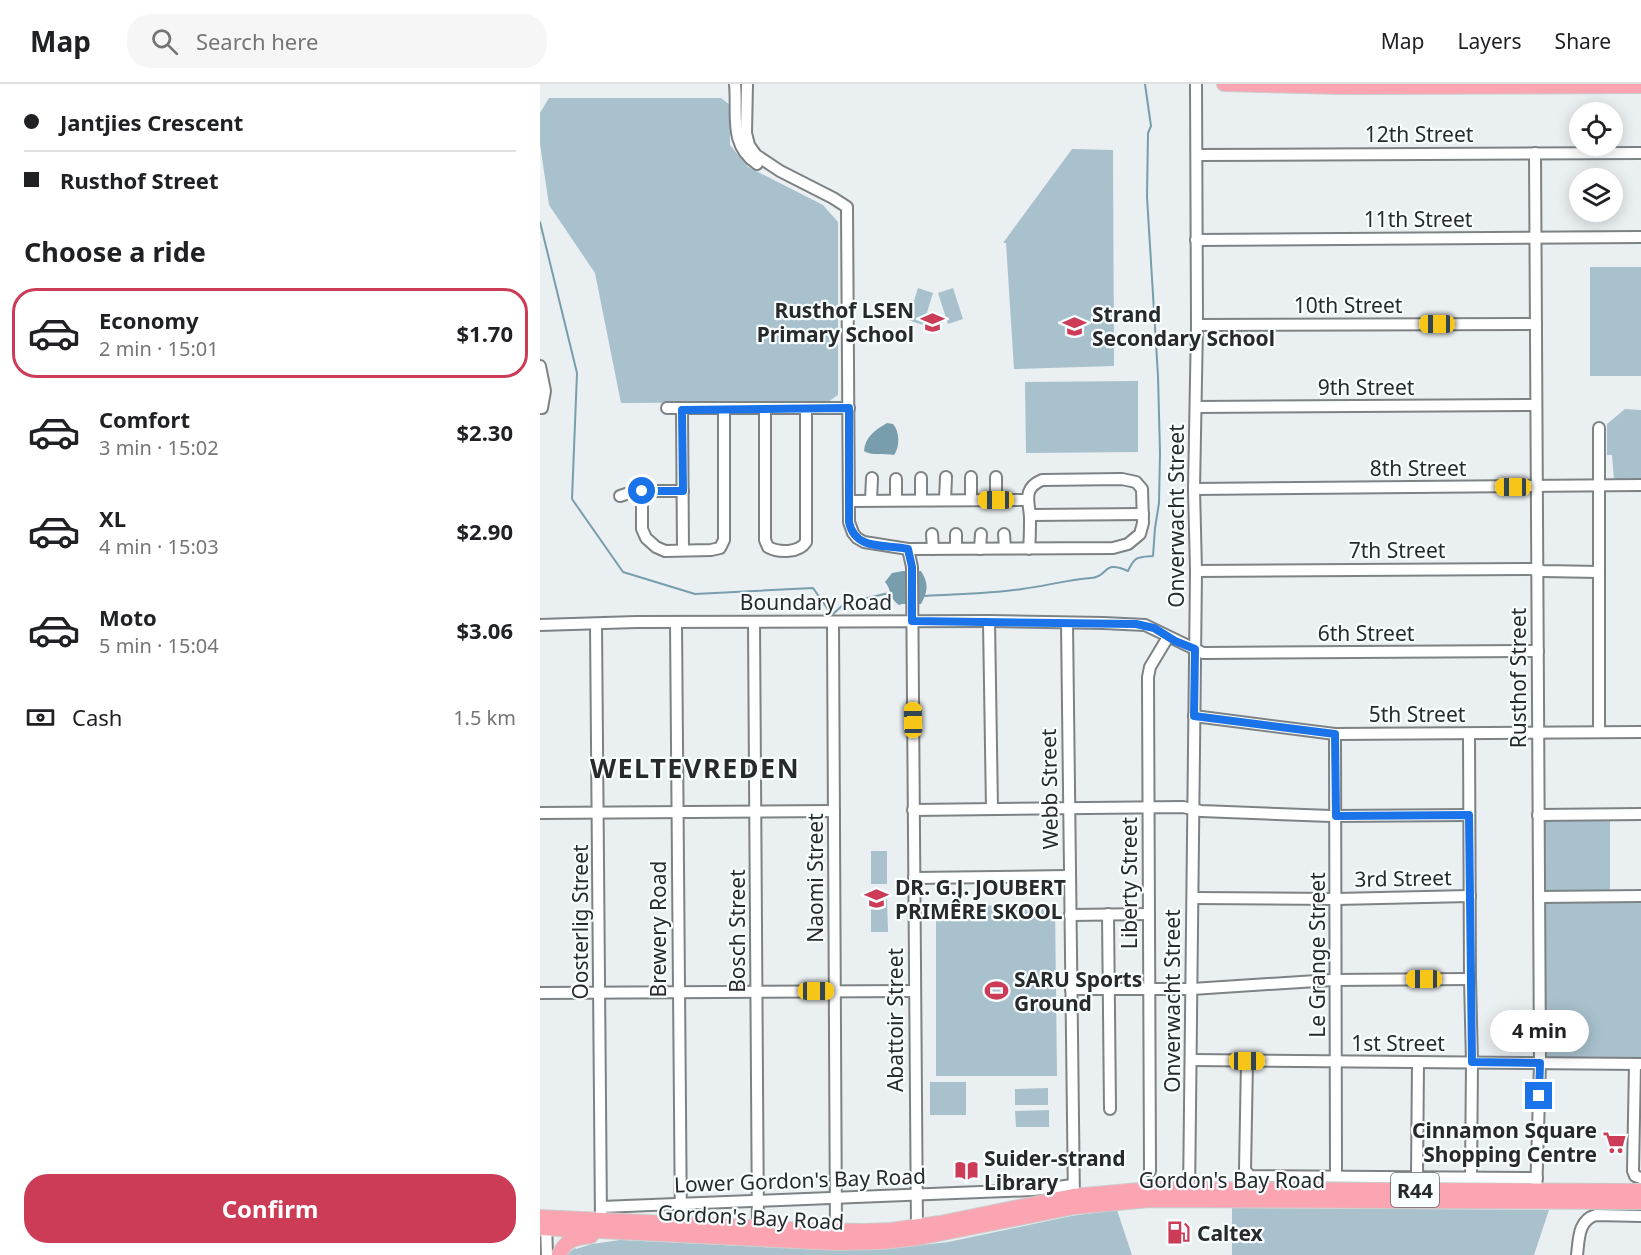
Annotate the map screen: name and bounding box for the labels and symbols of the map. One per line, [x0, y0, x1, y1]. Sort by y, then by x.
street label: 12th Street [1365, 120, 1474, 148]
street label: 11th Street [1364, 205, 1473, 233]
street label: 10th Street [1294, 291, 1403, 319]
place label: Rusthof LSEN Primary School [757, 296, 914, 348]
place label: Strand Secondary School [1092, 300, 1275, 352]
school or university icon: Rusthof LSEN Primary School [919, 309, 945, 335]
school or university icon: Strand Secondary School [1061, 313, 1087, 339]
car [1419, 315, 1455, 333]
street label: 9th Street [1318, 373, 1415, 401]
street label: Onverwacht Street [1162, 424, 1190, 608]
street label: 8th Street [1370, 454, 1467, 482]
route start [628, 477, 655, 504]
car [1495, 478, 1531, 496]
car [978, 491, 1014, 509]
street label: 7th Street [1349, 536, 1446, 564]
street label: Boundary Road [740, 588, 892, 616]
street label: Rusthof Street [1504, 607, 1532, 748]
street label: 6th Street [1318, 619, 1415, 647]
street label: 5th Street [1369, 700, 1466, 728]
car [904, 702, 922, 738]
street label: Webb Street [1034, 728, 1064, 850]
district label: WELTEVREDEN [590, 749, 800, 786]
street label: Naomi Street [801, 813, 829, 943]
street label: Liberty Street [1115, 816, 1143, 949]
street label: Oosterlig Street [566, 844, 594, 1000]
street label: Brewery Road [644, 861, 672, 997]
street label: 3rd Street [1354, 863, 1452, 893]
street label: Bosch Street [723, 869, 751, 993]
street label: Le Grange Street [1303, 872, 1331, 1038]
place label: DR. G.J. JOUBERT PRIMÊRE SKOOL [895, 873, 1066, 925]
school or university icon: DR. G.J. JOUBERT PRIMÊRE SKOOL [864, 886, 890, 912]
street label: Onverwacht Street [1158, 909, 1186, 1093]
street label: Abattoir Street [881, 948, 909, 1092]
place label: SARU Sports Ground [1014, 965, 1142, 1017]
car [1406, 970, 1442, 988]
sports icon: SARU Sports Ground [983, 978, 1009, 1004]
car [798, 982, 834, 1000]
callout: 4 min [1490, 1009, 1588, 1051]
street label: 1st Street [1351, 1029, 1445, 1057]
car [1229, 1052, 1265, 1070]
route end [1525, 1082, 1552, 1109]
place label: Cinnamon Square Shopping Centre [1412, 1116, 1597, 1168]
supermarket icon: Cinnamon Square Shopping Centre [1602, 1129, 1628, 1155]
place label: Suider-strand Library [984, 1144, 1126, 1196]
library icon: Suider-strand Library [953, 1157, 979, 1183]
street label: Lower Gordon's Bay Road [674, 1162, 926, 1198]
street label: Gordon's Bay Road [1139, 1166, 1325, 1194]
road number: R44 [1391, 1173, 1439, 1207]
street label: Gordon's Bay Road [657, 1198, 845, 1236]
place label: Caltex [1197, 1219, 1264, 1247]
fuel station icon: Caltex [1166, 1220, 1192, 1246]

